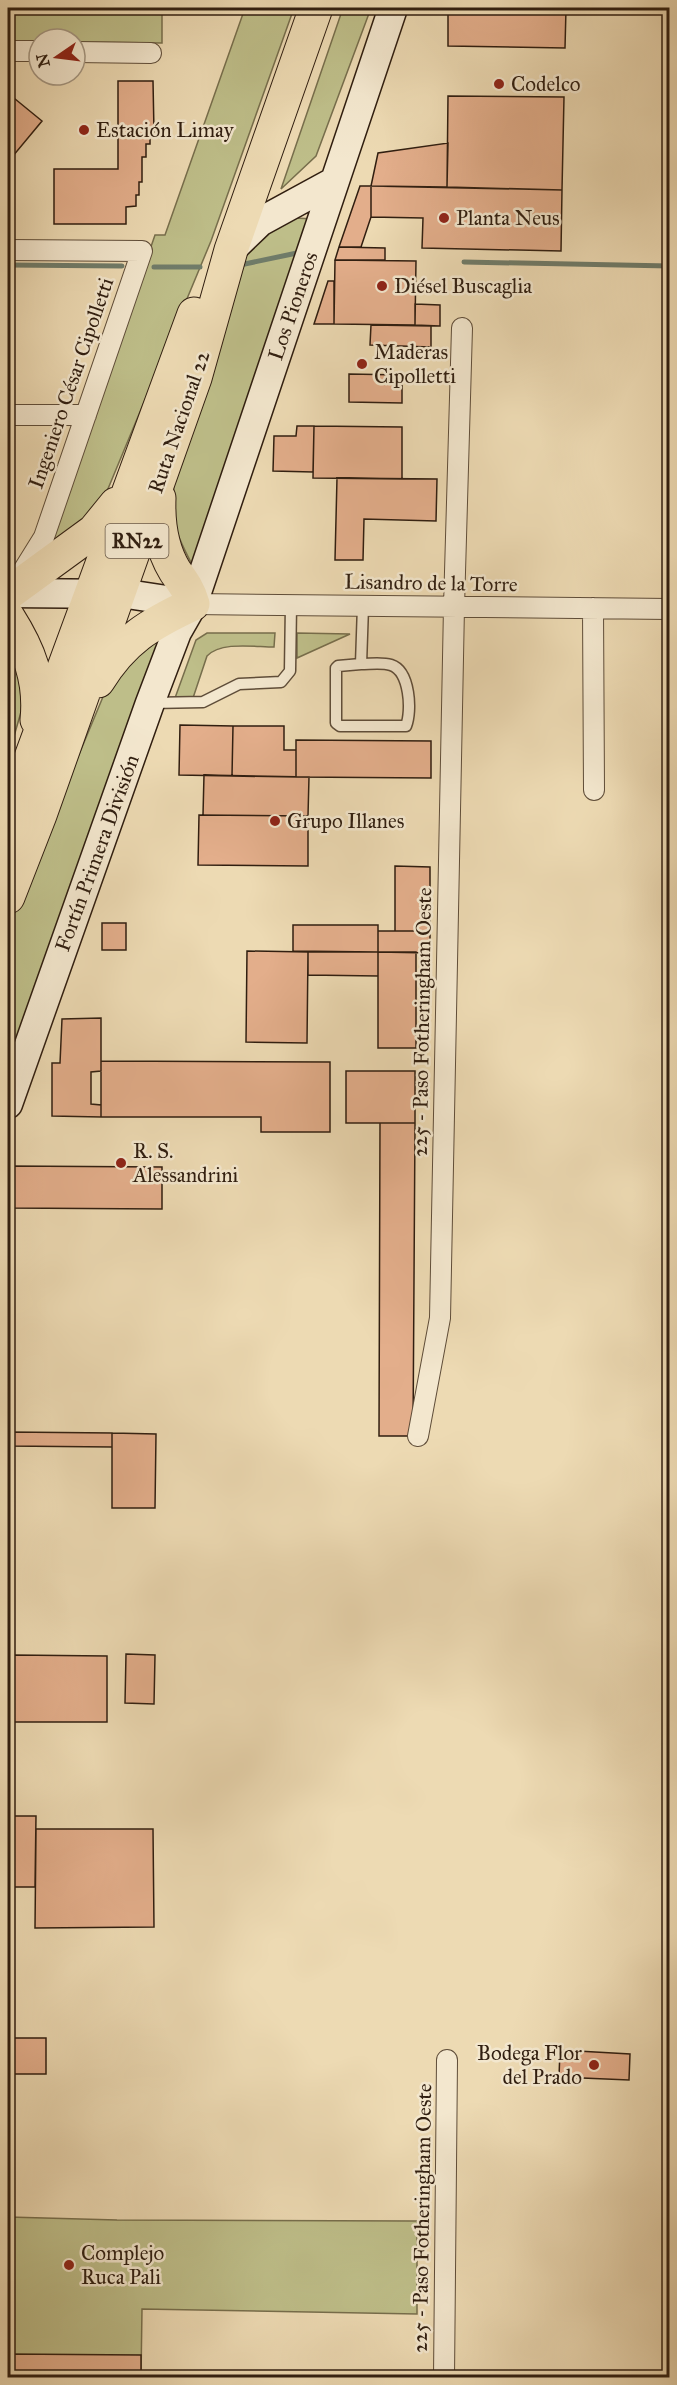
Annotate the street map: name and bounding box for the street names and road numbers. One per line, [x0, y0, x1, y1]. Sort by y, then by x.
street label: Los Pioneros [262, 248, 324, 364]
street label: Ingeniero César Cipolletti [23, 274, 119, 492]
street label: Ruta Nacional 22 [142, 347, 216, 497]
road number: RN22 [106, 524, 168, 558]
street label: Lisandro de la Torre [344, 568, 518, 598]
street label: Fortín Primera División [49, 751, 145, 955]
street label: 225 - Paso Fotheringham Oeste [407, 887, 437, 1157]
street label: 225 - Paso Fotheringham Oeste [407, 2083, 437, 2353]

